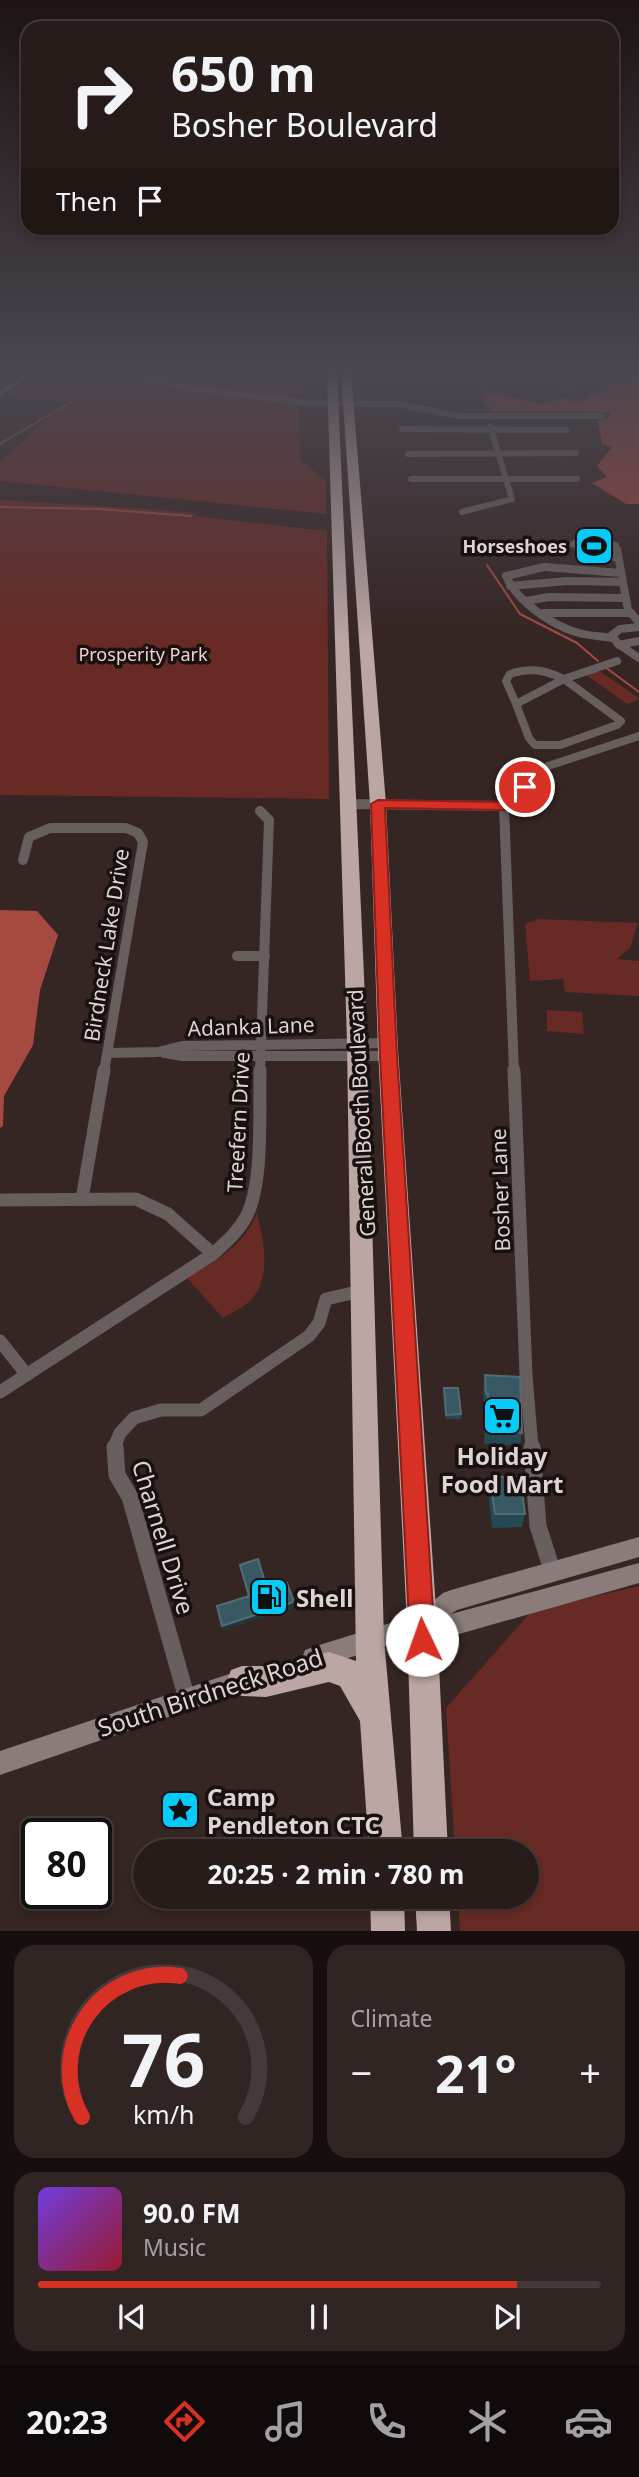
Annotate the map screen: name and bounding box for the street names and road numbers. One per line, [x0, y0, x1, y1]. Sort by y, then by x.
street label: Birdneck Lake Drive [77, 846, 135, 1044]
street label: General Booth Boulevard [341, 989, 381, 1237]
street label: Adanka Lane [187, 1010, 315, 1042]
street label: Treefern Drive [220, 1051, 256, 1193]
street label: Bosher Lane [484, 1128, 516, 1252]
street label: Charnell Drive [125, 1456, 203, 1618]
street label: South Birdneck Road [93, 1640, 327, 1744]

